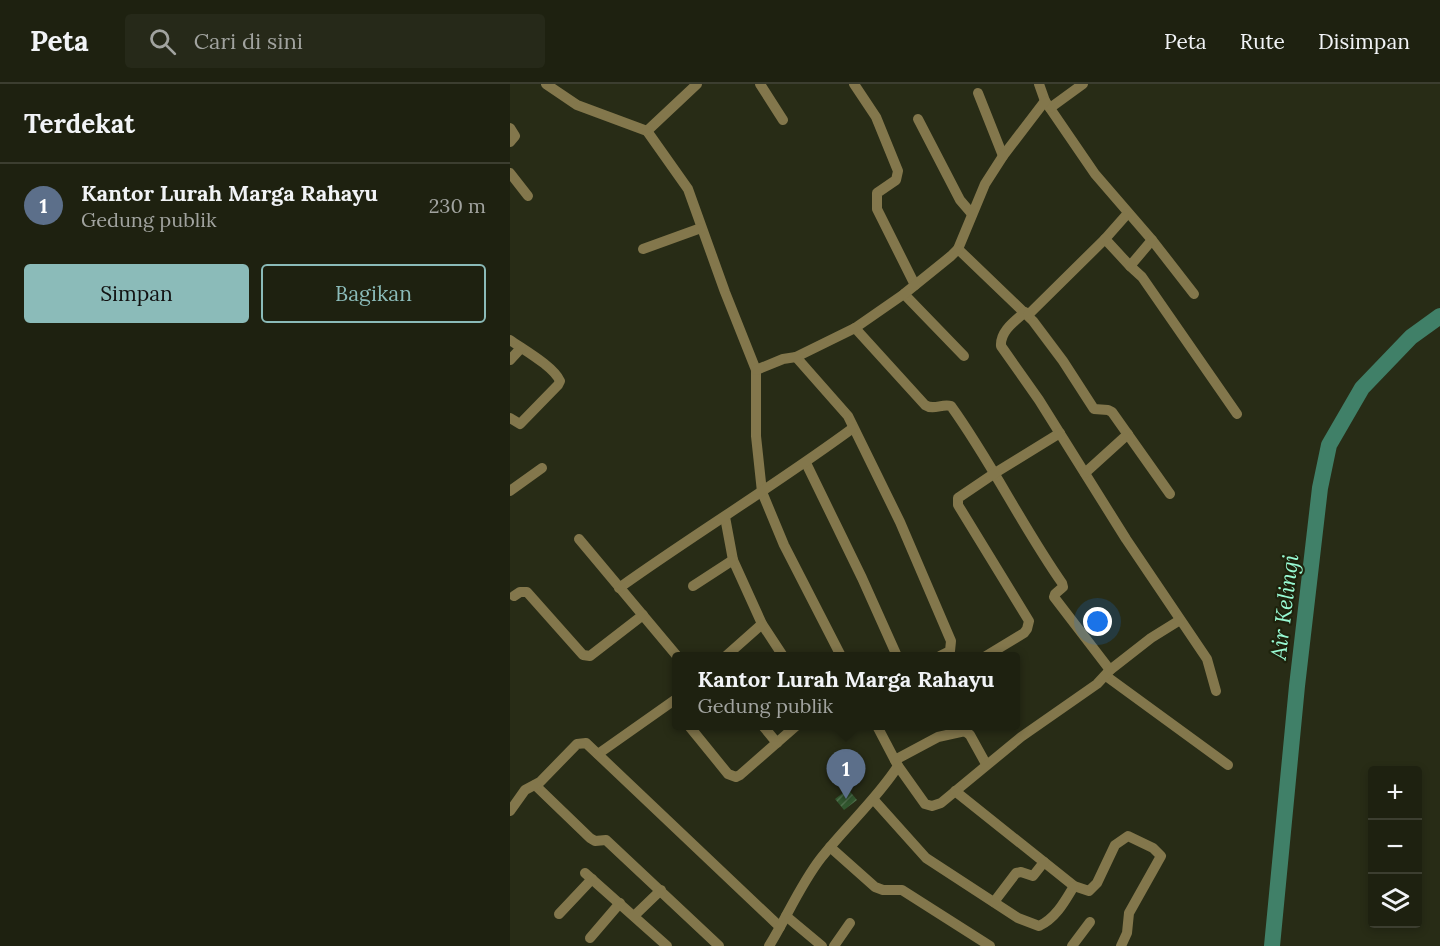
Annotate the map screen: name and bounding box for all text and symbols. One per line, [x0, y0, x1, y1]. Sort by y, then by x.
search box [125, 14, 545, 68]
text: Peta [30, 23, 89, 59]
icon: search [146, 25, 179, 58]
text: Cari di sini [194, 27, 303, 55]
text: Peta [1164, 28, 1207, 55]
text: Rute [1240, 28, 1285, 55]
text: Disimpan [1318, 28, 1410, 55]
text: Terdekat [24, 107, 135, 140]
text: Kantor Lurah Marga Rahayu [81, 179, 378, 207]
text: 1 [39, 193, 48, 218]
text: 230 m [429, 193, 486, 218]
text: Gedung publik [81, 207, 217, 232]
button: Simpan [24, 264, 249, 323]
button: Bagikan [261, 264, 486, 323]
water label: Air Kelingi [1263, 552, 1304, 663]
your location [1083, 607, 1112, 636]
popup [672, 652, 1020, 730]
text: Kantor Lurah Marga Rahayu [698, 665, 994, 693]
text: Gedung publik [698, 693, 833, 718]
pin: 1 [826, 750, 866, 799]
map controls [1368, 766, 1422, 928]
button: + [1368, 766, 1422, 820]
button: − [1368, 820, 1422, 874]
button: layers [1368, 874, 1422, 928]

